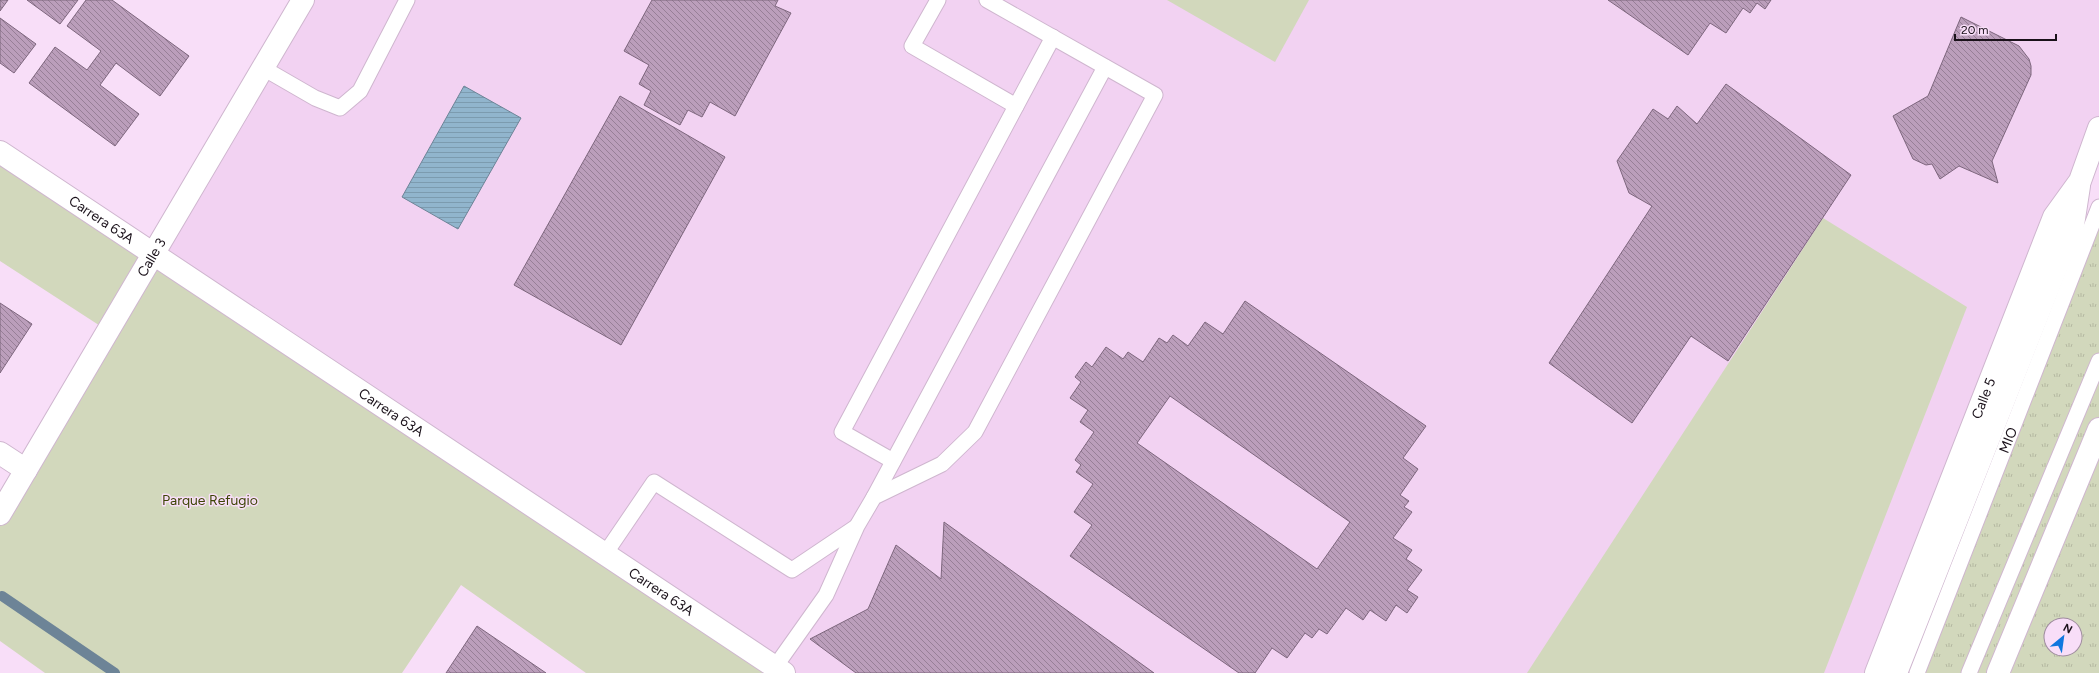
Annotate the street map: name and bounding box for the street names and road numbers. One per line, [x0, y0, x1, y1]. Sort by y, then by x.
street label: Carrera 63A [65, 192, 138, 248]
street label: Calle 3 [134, 235, 170, 280]
street label: Calle 5 [1968, 375, 1999, 421]
street label: Carrera 63A [355, 385, 427, 441]
street label: MIO [1996, 425, 2021, 456]
street label: Carrera 63A [625, 564, 697, 620]

